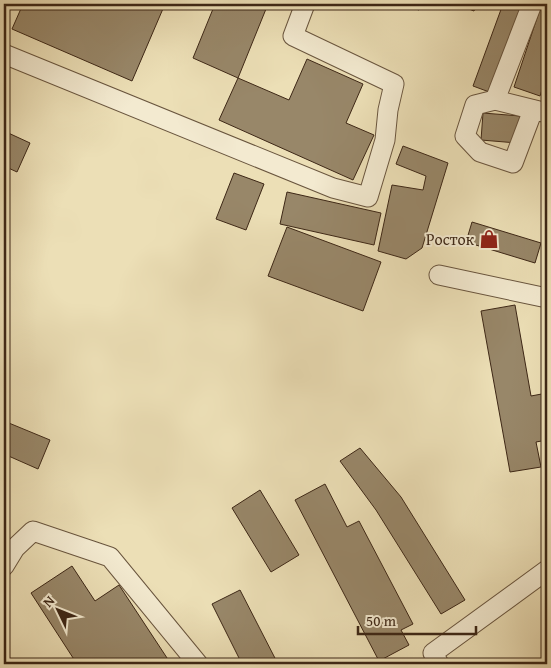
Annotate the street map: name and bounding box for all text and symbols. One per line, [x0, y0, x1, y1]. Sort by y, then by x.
place label: Росток [426, 227, 475, 251]
shop icon: Росток [478, 228, 500, 250]
north arrow [32, 586, 82, 636]
text: N [38, 590, 59, 611]
scale bar [358, 603, 476, 635]
text: 50 m [366, 610, 397, 631]

